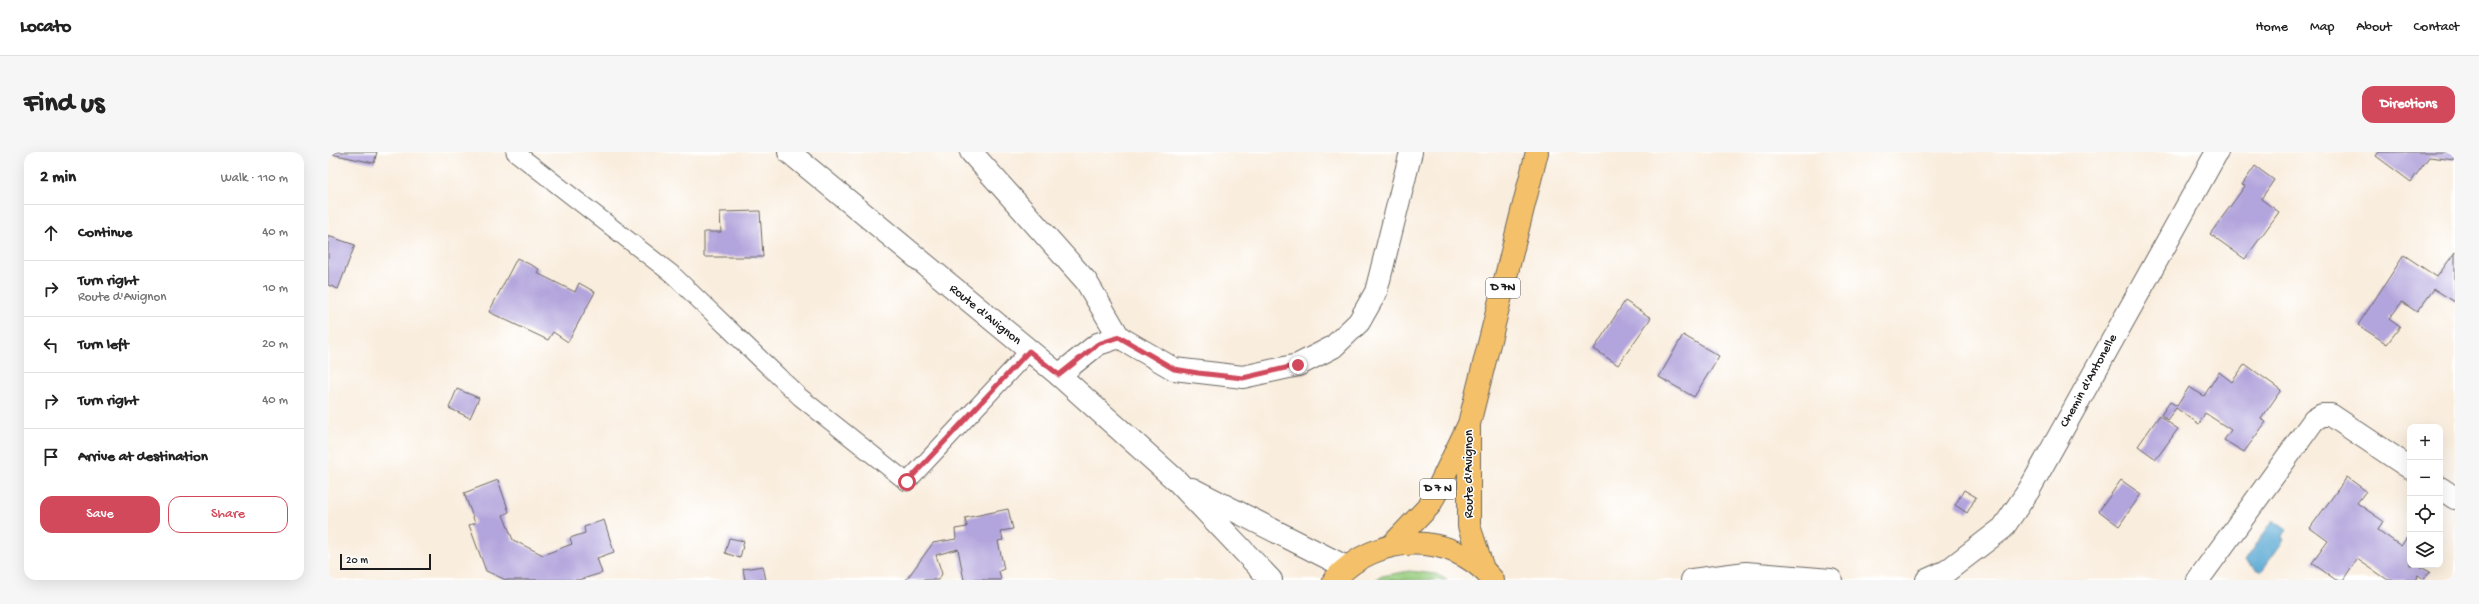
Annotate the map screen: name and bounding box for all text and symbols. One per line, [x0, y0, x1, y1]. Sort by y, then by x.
text: Locato [20, 16, 71, 39]
text: Home [2256, 19, 2288, 36]
text: Map [2310, 19, 2334, 36]
text: About [2356, 19, 2392, 36]
text: Contact [2414, 19, 2459, 36]
button: Directions [2362, 86, 2455, 123]
text: Find us [24, 88, 104, 121]
text: 2 min [40, 168, 76, 188]
text: Walk · 110 m [221, 171, 288, 186]
icon: ahead [40, 222, 62, 244]
text: Continue [78, 224, 132, 242]
text: 40 m [262, 225, 288, 240]
text: Turn right [78, 272, 138, 290]
icon: right [40, 278, 62, 300]
road number: D 7N [1486, 278, 1520, 298]
text: 10 m [263, 281, 288, 296]
street label: Route d'Avignon [946, 281, 1025, 349]
text: Route d'Avignon [78, 290, 166, 305]
street label: Chemin d'Antonelle [2057, 332, 2121, 430]
icon: left [40, 334, 62, 356]
text: Turn left [78, 336, 129, 354]
text: 20 m [262, 337, 288, 352]
route end [1289, 356, 1307, 374]
icon: right [40, 390, 62, 412]
text: Turn right [78, 392, 138, 410]
text: 40 m [262, 393, 288, 408]
map controls [2407, 424, 2443, 568]
button: + [2407, 424, 2443, 460]
street label: Route d'Avignon [1462, 429, 1477, 518]
icon: arrive [40, 446, 62, 468]
text: Arrive at destination [78, 448, 208, 466]
button: − [2407, 460, 2443, 496]
route start [898, 473, 916, 491]
road number: D 7 N [1420, 479, 1456, 499]
button: Save [40, 496, 160, 533]
button: Share [168, 496, 288, 533]
button: locate [2407, 496, 2443, 532]
button: layers [2407, 532, 2443, 568]
scale bar [340, 552, 431, 571]
text: 20 m [346, 555, 368, 567]

